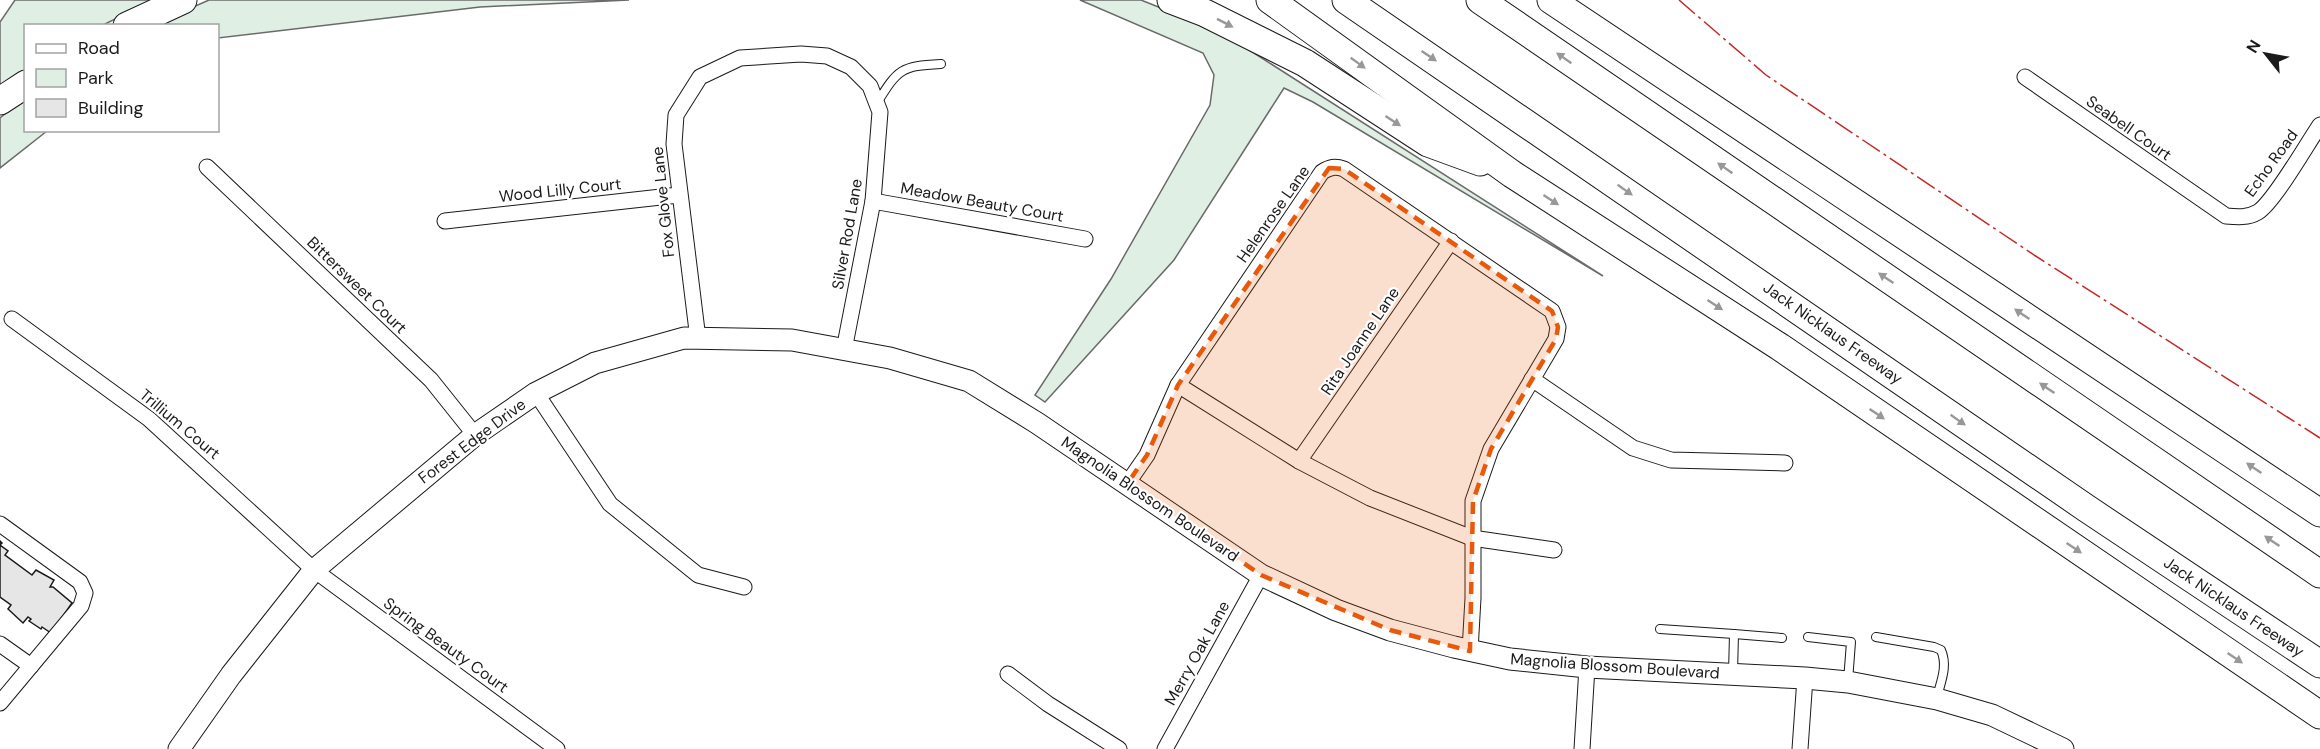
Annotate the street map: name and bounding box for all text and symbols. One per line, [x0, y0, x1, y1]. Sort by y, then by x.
one-way arrow [1217, 18, 1234, 28]
legend [24, 24, 219, 132]
north arrow [2236, 24, 2296, 84]
text: Road [78, 36, 120, 60]
text: N [2242, 36, 2266, 57]
one-way arrow [1421, 51, 1438, 62]
one-way arrow [1557, 52, 1573, 64]
one-way arrow [1349, 57, 1365, 69]
text: Park [78, 66, 114, 90]
street label: Seabell Court [2082, 91, 2176, 165]
text: Building [78, 96, 143, 120]
one-way arrow [1385, 115, 1402, 126]
street label: Echo Road [2239, 125, 2303, 201]
street label: Fox Glove Lane [647, 146, 679, 258]
street label: Helenrose Lane [1232, 161, 1314, 267]
one-way arrow [1717, 162, 1733, 174]
street label: Wood Lilly Court [498, 173, 622, 207]
street label: Silver Rod Lane [827, 177, 867, 291]
street label: Meadow Beauty Court [899, 177, 1065, 227]
one-way arrow [1616, 184, 1632, 196]
one-way arrow [1543, 194, 1560, 205]
street label: Bittersweet Court [303, 232, 411, 338]
one-way arrow [1878, 272, 1894, 284]
street label: Jack Nicklaus Freeway [1759, 277, 1907, 389]
street label: Rita Joanne Lane [1316, 283, 1404, 399]
one-way arrow [1707, 300, 1724, 311]
one-way arrow [2014, 308, 2031, 319]
one-way arrow [2039, 383, 2055, 394]
street label: Trillium Court [135, 384, 225, 464]
street label: Forest Edge Drive [414, 394, 530, 488]
one-way arrow [1869, 408, 1885, 420]
one-way arrow [1950, 414, 1966, 426]
street label: Magnolia Blossom Boulevard [1057, 432, 1243, 566]
one-way arrow [2246, 463, 2262, 474]
one-way arrow [2264, 535, 2280, 547]
one-way arrow [2066, 542, 2082, 553]
street label: Jack Nicklaus Freeway [2160, 552, 2308, 662]
street label: Spring Beauty Court [379, 592, 513, 698]
street label: Merry Oak Lane [1160, 597, 1234, 709]
street label: Magnolia Blossom Boulevard [1510, 648, 1720, 684]
one-way arrow [2227, 652, 2243, 664]

